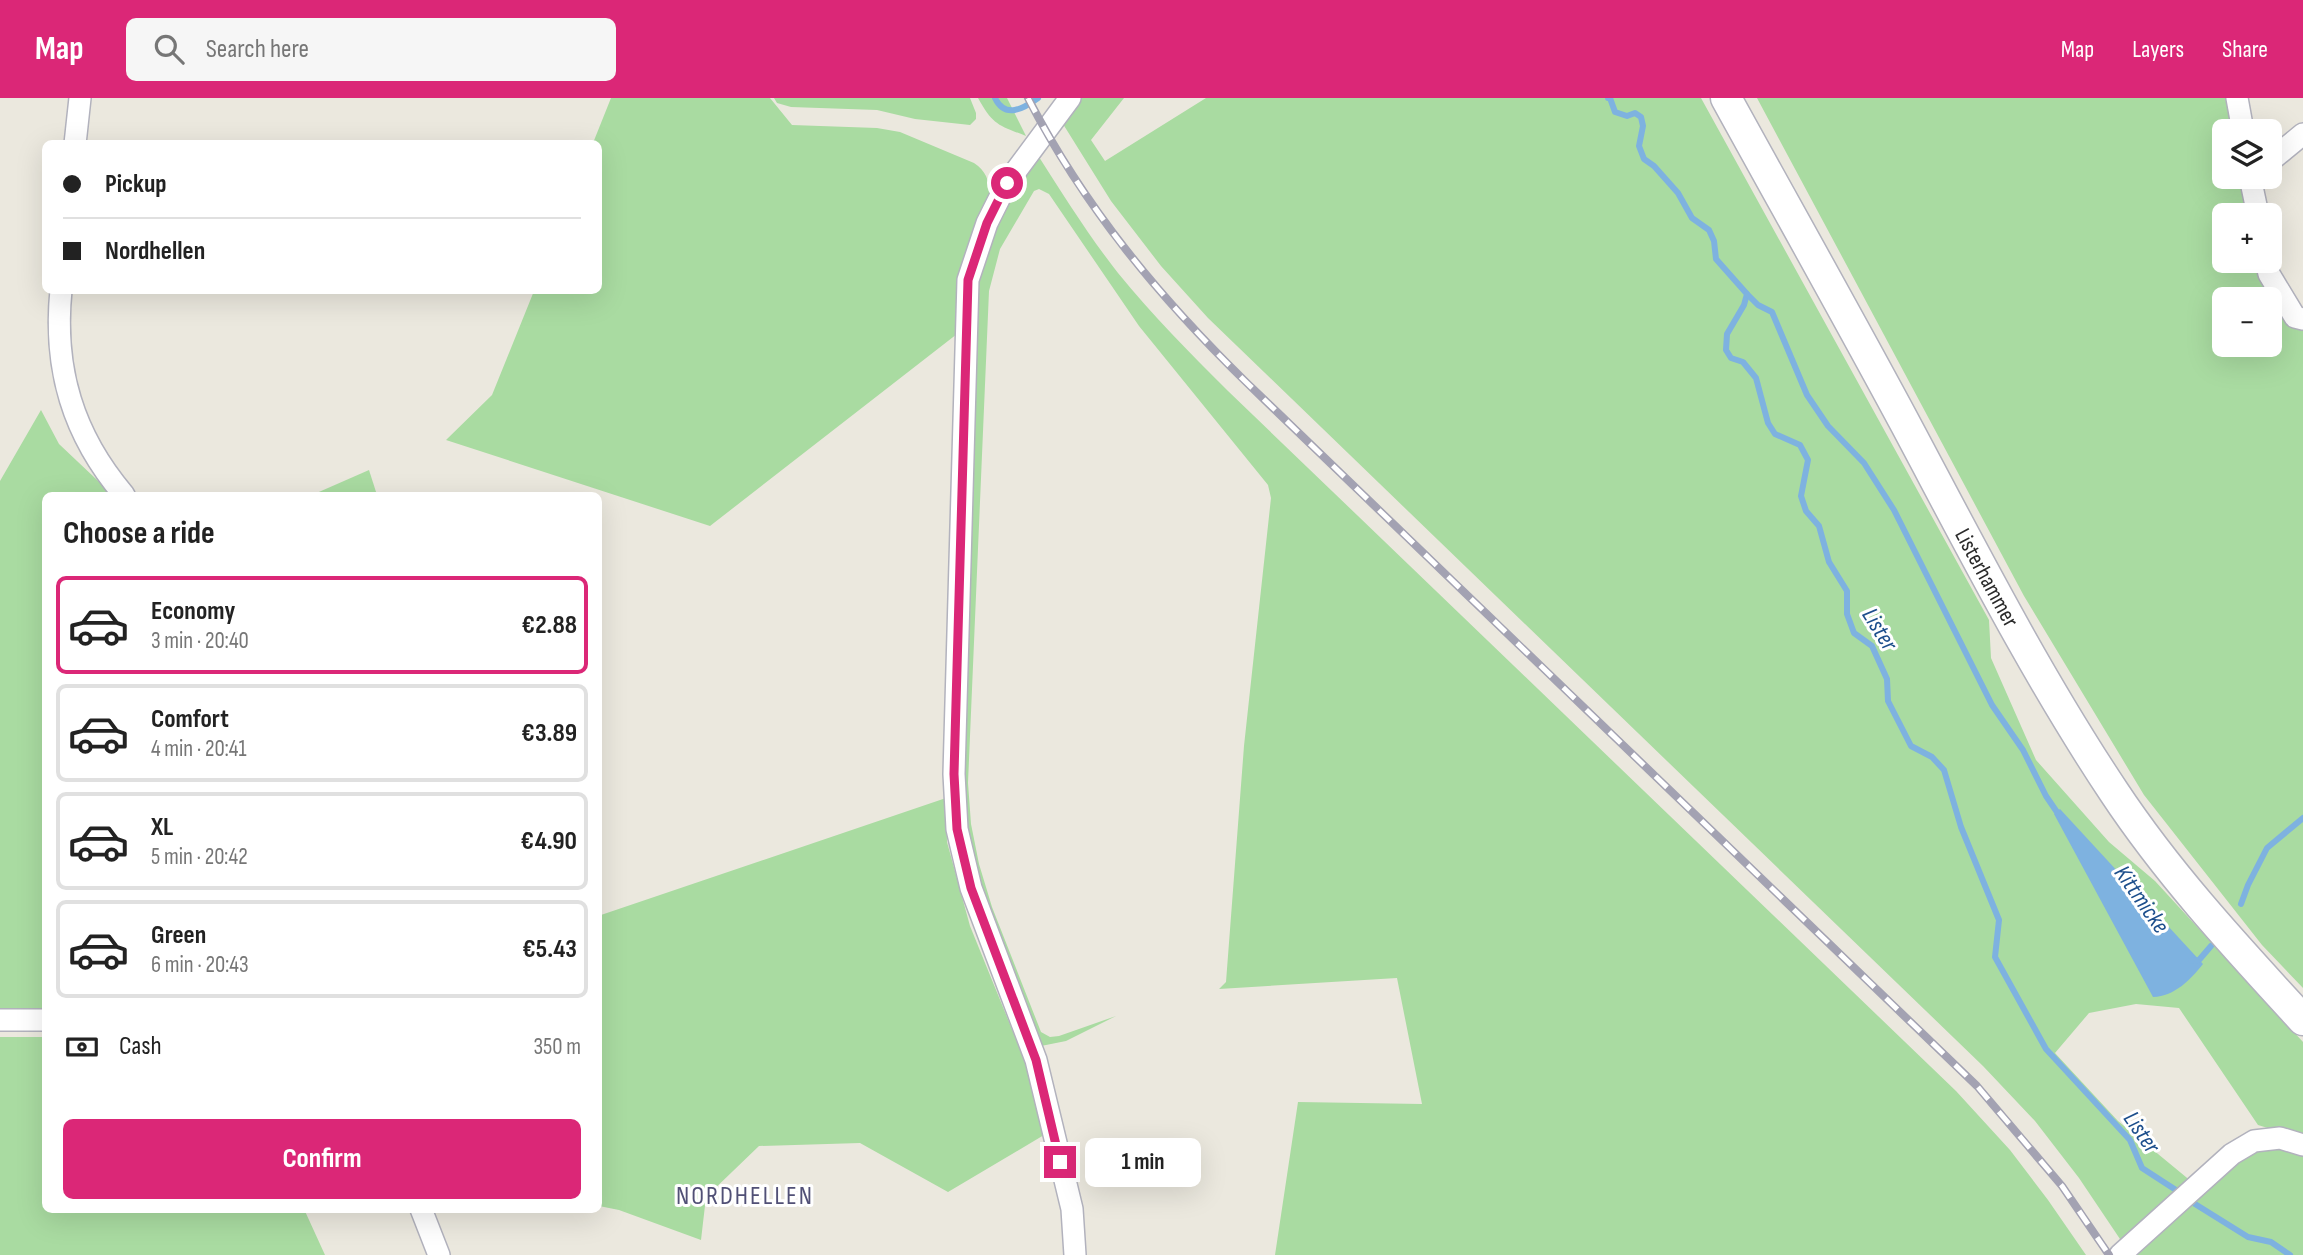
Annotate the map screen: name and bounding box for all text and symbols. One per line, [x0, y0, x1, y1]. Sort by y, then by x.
search box [126, 18, 616, 81]
text: Map [35, 29, 84, 69]
icon: search [150, 30, 188, 68]
text: Search here [206, 34, 309, 65]
text: Map [2061, 35, 2094, 64]
text: Layers [2132, 35, 2184, 64]
text: Share [2222, 35, 2268, 64]
map controls [2212, 119, 2282, 357]
button: layers [2212, 119, 2282, 189]
route start [991, 167, 1023, 199]
text: Pickup [105, 169, 167, 200]
button: + [2212, 203, 2282, 273]
text: Nordhellen [105, 236, 205, 267]
button: − [2212, 287, 2282, 357]
text: Choose a ride [63, 514, 215, 553]
street label: Listerhammer [1948, 524, 2025, 632]
icon: car [67, 594, 130, 657]
text: Economy [151, 596, 235, 627]
water label: Lister [1855, 603, 1904, 657]
text: €2.88 [522, 610, 577, 641]
text: 3 min · 20:40 [151, 627, 249, 655]
icon: car [67, 702, 130, 765]
text: Comfort [151, 704, 229, 735]
text: €3.89 [521, 718, 577, 749]
text: 4 min · 20:41 [151, 735, 247, 763]
icon: car [67, 810, 130, 873]
text: XL [151, 812, 173, 843]
text: €4.90 [521, 826, 577, 857]
text: 5 min · 20:42 [151, 843, 248, 871]
water label: Kittmicke [2108, 860, 2175, 939]
icon: car [67, 918, 130, 981]
text: Green [151, 920, 206, 951]
text: €5.43 [522, 934, 577, 965]
text: 6 min · 20:43 [151, 951, 249, 979]
icon: cash [63, 1028, 101, 1066]
text: Cash [119, 1031, 162, 1062]
text: 350 m [533, 1033, 581, 1061]
water label: Lister [2117, 1106, 2167, 1160]
button: Confirm [63, 1119, 581, 1199]
callout: 1 min [1084, 1138, 1200, 1186]
route end [1044, 1146, 1076, 1178]
text: 1 min [1122, 1148, 1164, 1176]
district label: NORDHELLEN [676, 1181, 814, 1212]

